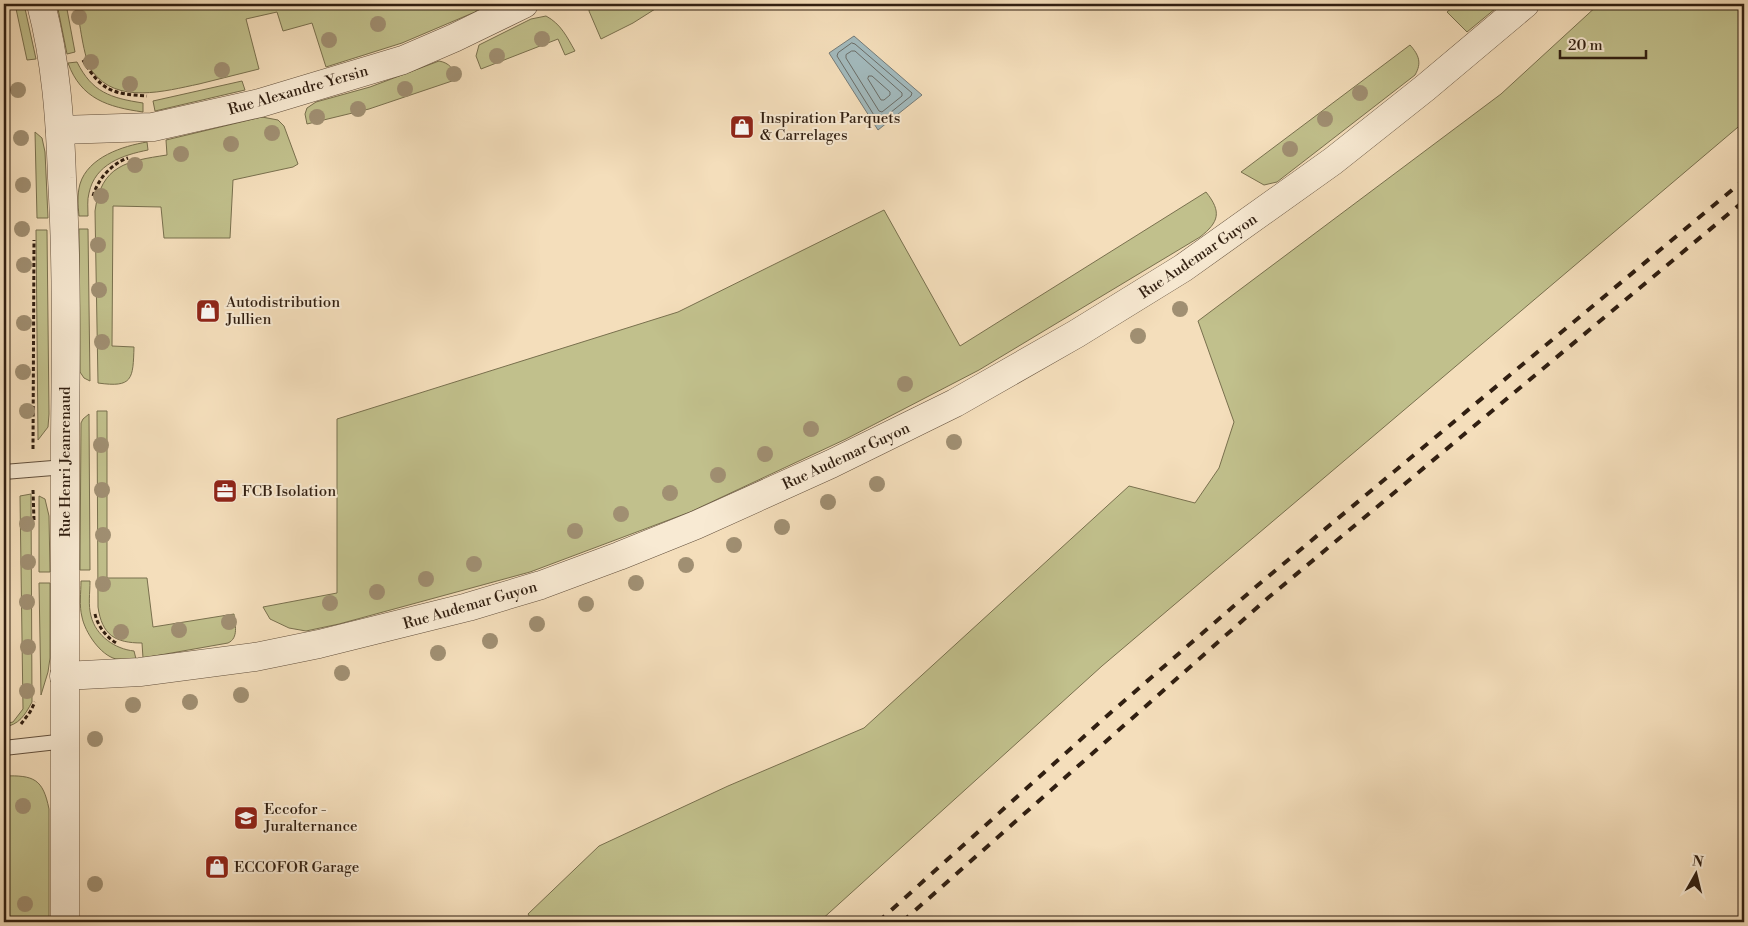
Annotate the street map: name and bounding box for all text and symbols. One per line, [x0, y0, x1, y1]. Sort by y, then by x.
scale bar [1560, 28, 1647, 60]
text: 20 m [1568, 36, 1603, 55]
street label: Rue Alexandre Yersin [226, 61, 371, 120]
place label: Inspiration Parquets & Carrelages [760, 109, 900, 145]
shop icon: Inspiration Parquets & Carrelages [729, 114, 755, 140]
street label: Rue Audemar Guyon [1135, 210, 1261, 303]
place label: Autodistribution Jullien [225, 293, 340, 329]
shop icon: Autodistribution Jullien [195, 298, 221, 324]
street label: Rue Henri Jeanrenaud [56, 386, 75, 538]
street label: Rue Audemar Guyon [779, 419, 913, 494]
office icon: FCB Isolation [212, 478, 238, 504]
place label: FCB Isolation [242, 482, 336, 501]
street label: Rue Audemar Guyon [401, 577, 539, 634]
place label: Eccofor - Juralternance [263, 800, 358, 836]
school or university icon: Eccofor - Juralternance [233, 805, 259, 831]
north arrow [1670, 848, 1720, 898]
text: N [1691, 852, 1704, 872]
shop icon: ECCOFOR Garage [204, 854, 230, 880]
place label: ECCOFOR Garage [234, 858, 359, 877]

